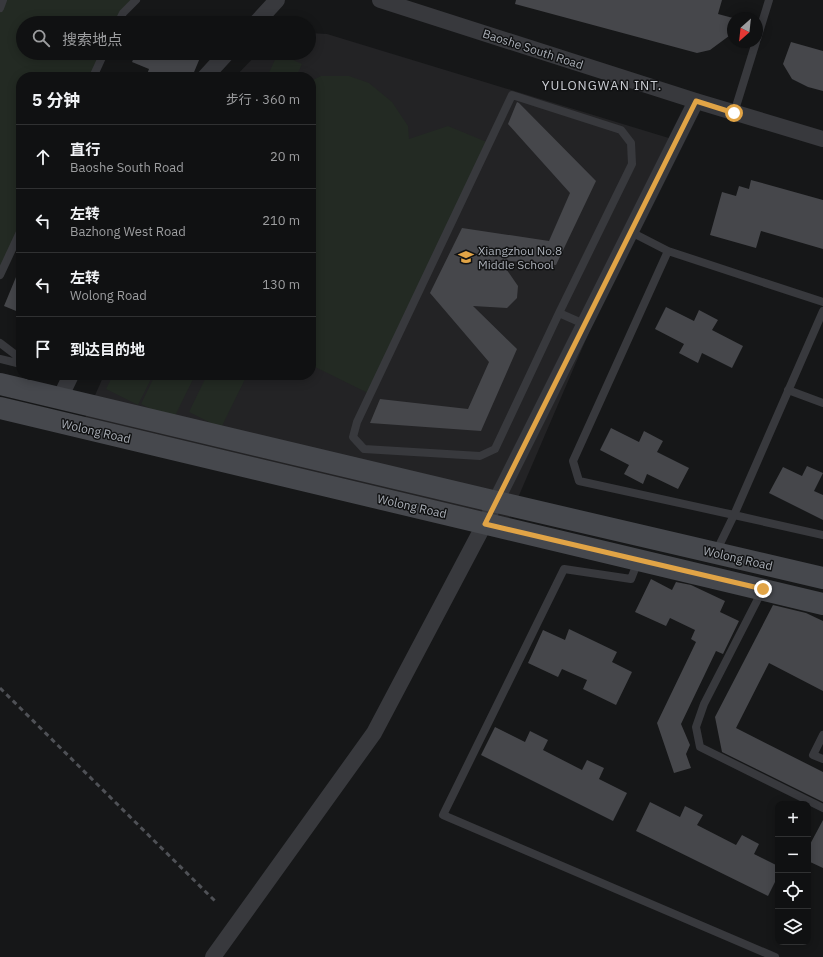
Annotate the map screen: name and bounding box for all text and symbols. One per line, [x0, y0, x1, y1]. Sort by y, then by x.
north arrow [727, 12, 763, 48]
search box [16, 16, 316, 60]
street label: Baoshe South Road [481, 26, 585, 72]
icon: search [30, 27, 52, 49]
text: 搜索地点 [62, 30, 122, 49]
district label: YULONGWAN INT. [542, 77, 662, 94]
text: 5 分钟 [32, 89, 80, 111]
text: 步行 · 360 m [226, 91, 300, 108]
route start [725, 104, 743, 122]
text: 直行 [70, 140, 100, 159]
icon: ahead [32, 146, 54, 168]
text: 20 m [270, 148, 300, 165]
text: Baoshe South Road [70, 159, 184, 176]
text: 左转 [70, 204, 100, 223]
icon: left [32, 210, 54, 232]
text: 210 m [262, 212, 300, 229]
text: Bazhong West Road [70, 223, 186, 240]
place label: Xiangzhou No.8 Middle School [478, 243, 562, 272]
school or university icon: Xiangzhou No.8 Middle School [457, 248, 475, 266]
text: 左转 [70, 268, 100, 287]
icon: left [32, 274, 54, 296]
text: 130 m [262, 276, 300, 293]
text: Wolong Road [70, 287, 147, 304]
icon: arrive [32, 338, 54, 360]
text: 到达目的地 [70, 340, 145, 359]
street label: Wolong Road [60, 416, 132, 446]
street label: Wolong Road [376, 491, 448, 521]
street label: Wolong Road [702, 543, 774, 573]
route end [754, 580, 772, 598]
map controls [775, 801, 811, 945]
button: + [775, 801, 811, 837]
button: − [775, 837, 811, 873]
button: locate [775, 873, 811, 909]
button: layers [775, 909, 811, 945]

